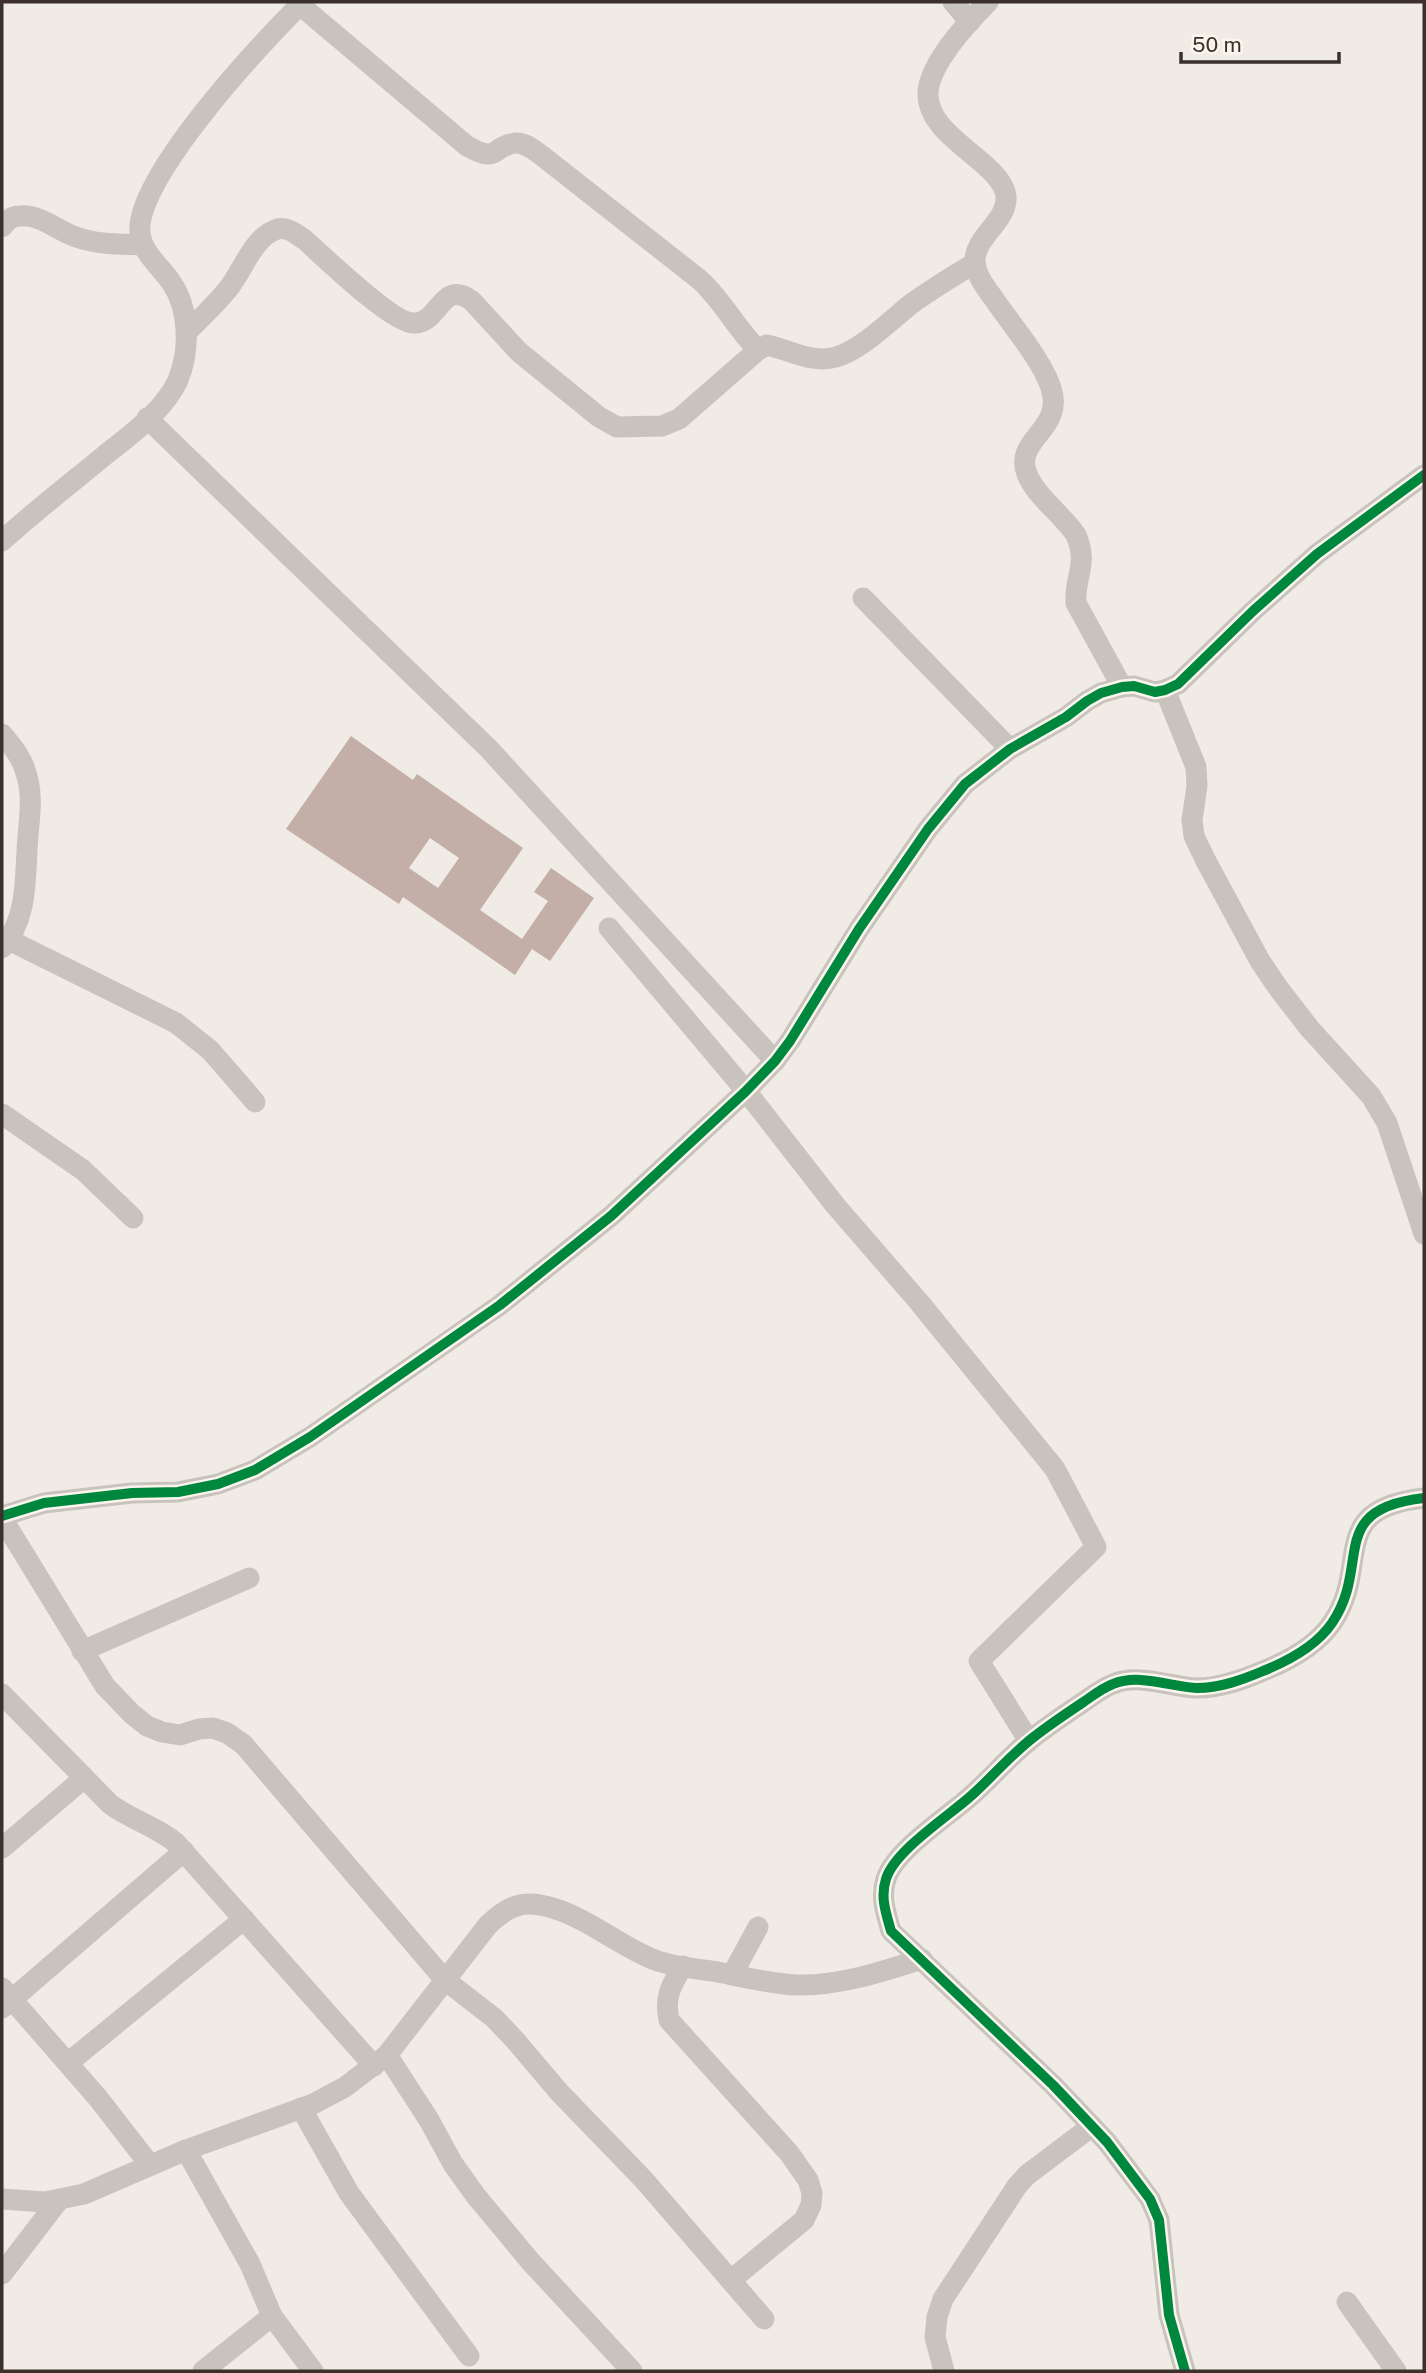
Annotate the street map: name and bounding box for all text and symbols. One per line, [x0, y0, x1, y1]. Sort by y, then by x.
scale bar [1181, 21, 1338, 65]
text: 50 m [1192, 32, 1242, 57]

